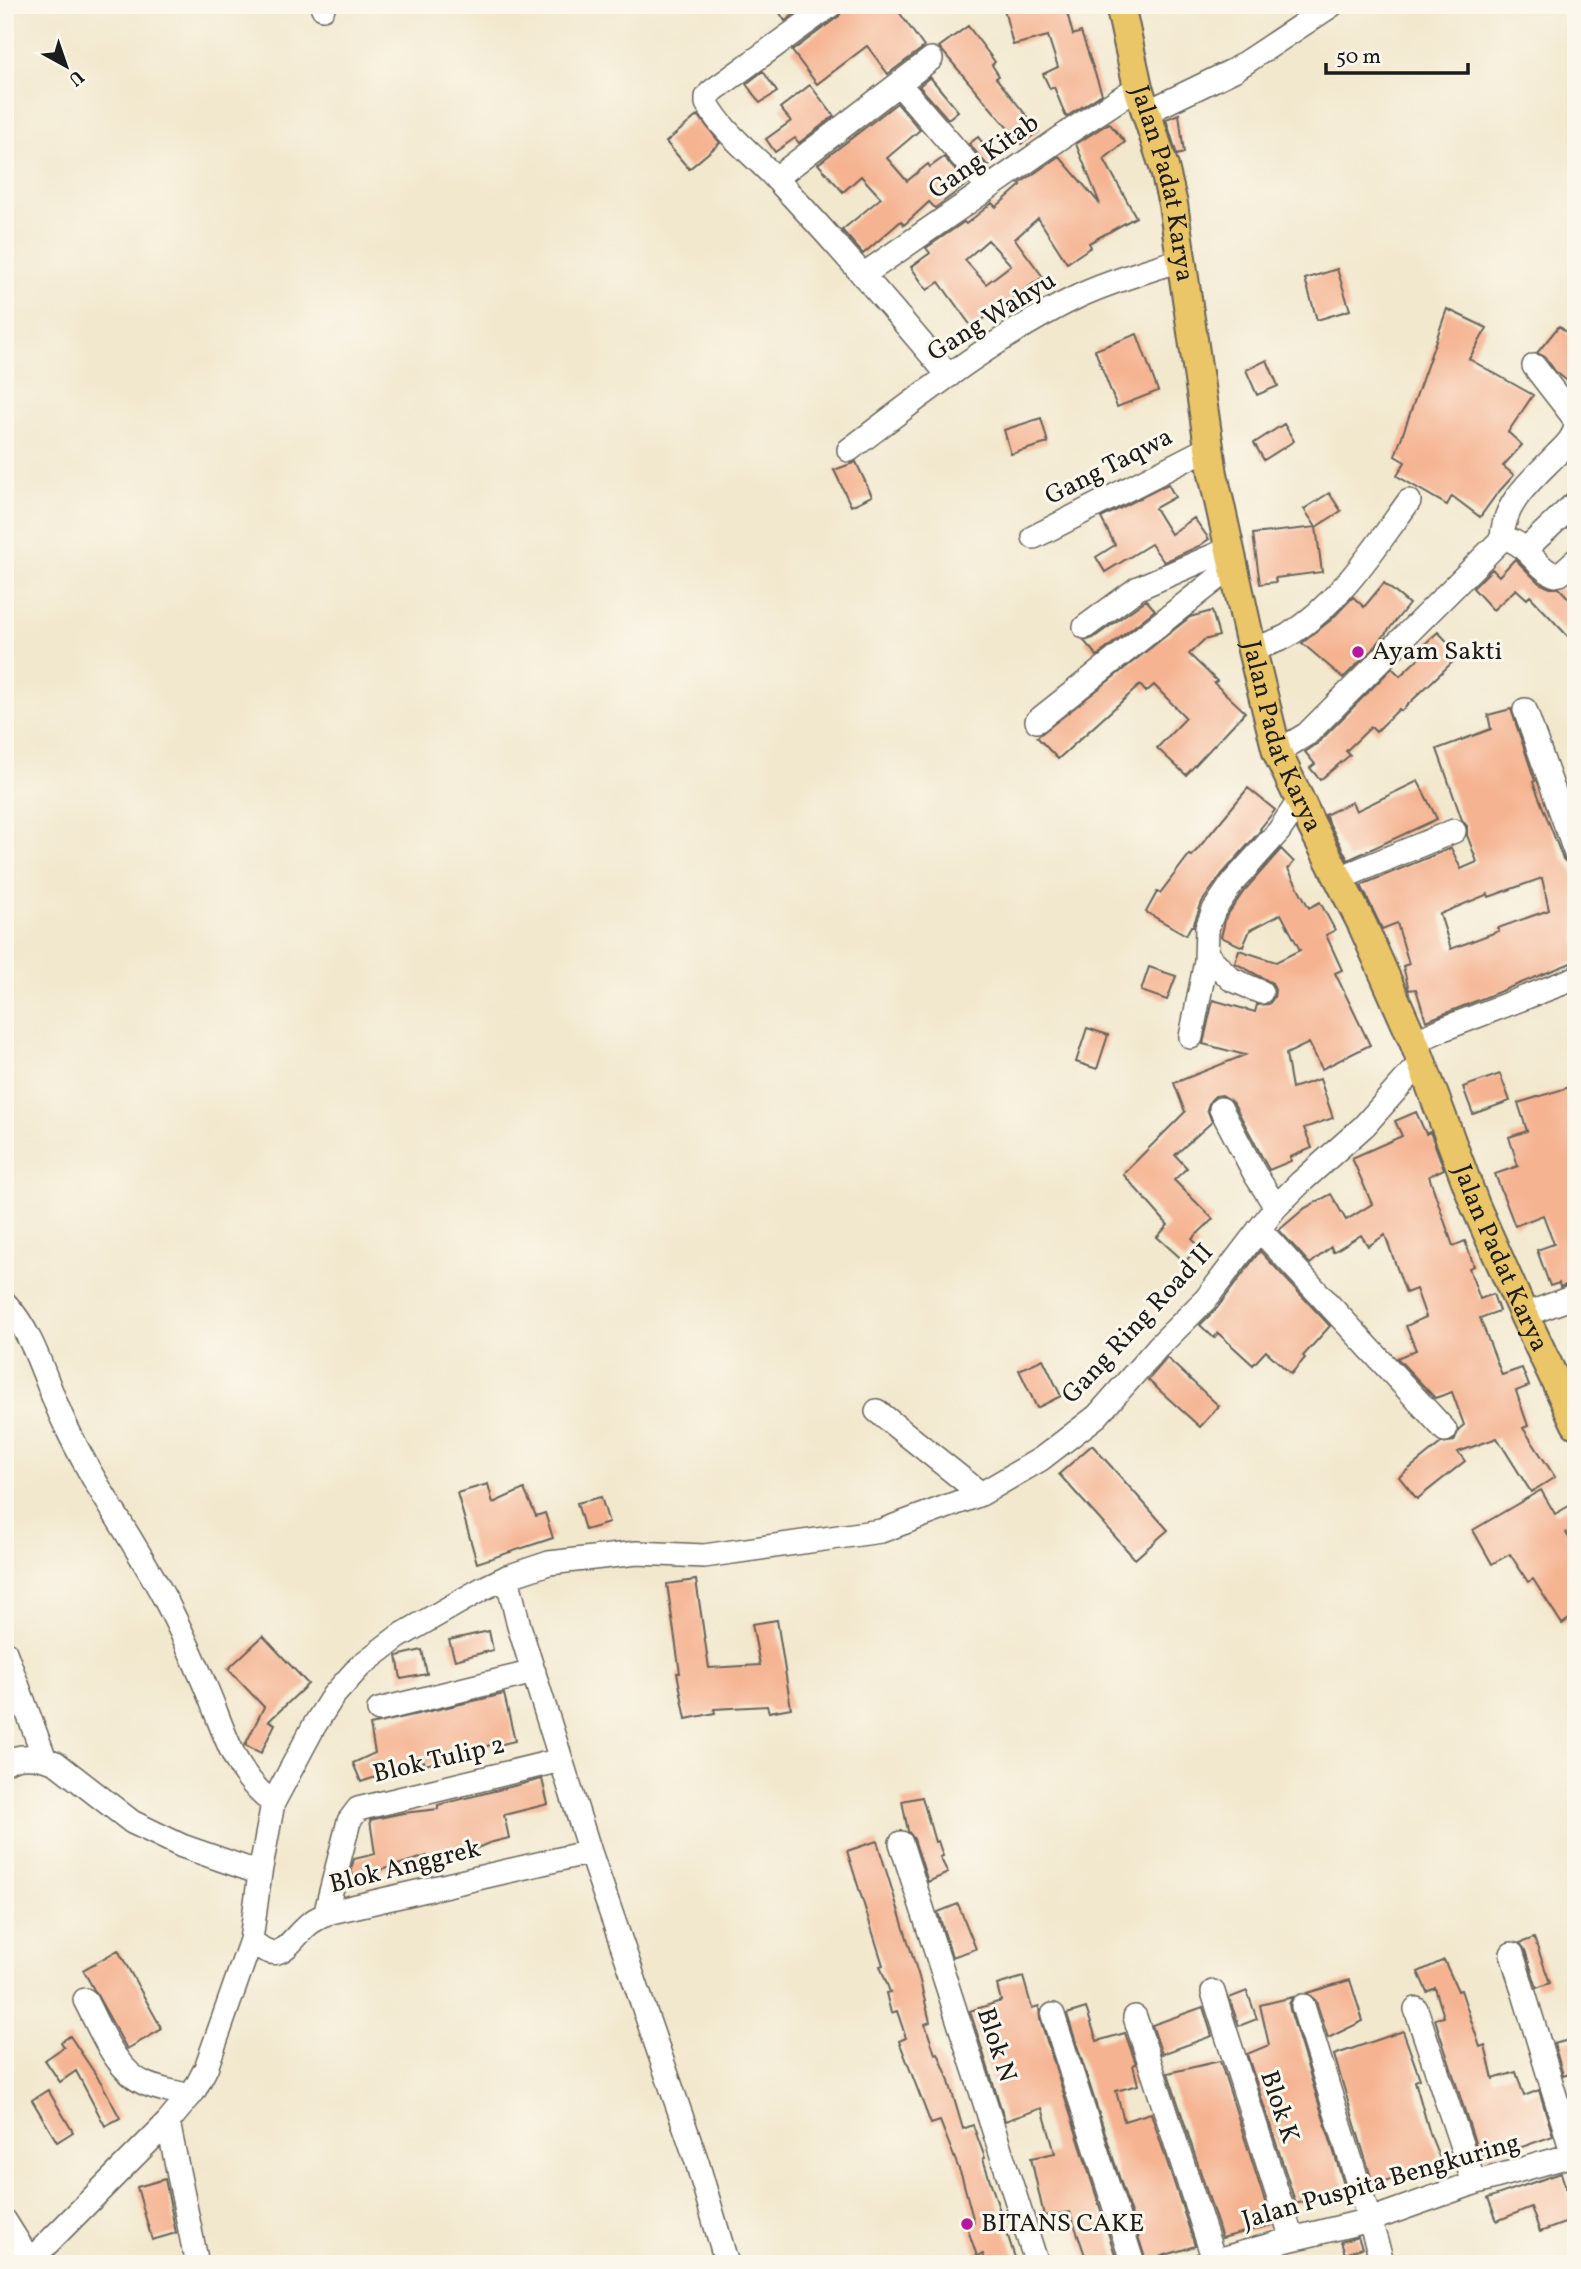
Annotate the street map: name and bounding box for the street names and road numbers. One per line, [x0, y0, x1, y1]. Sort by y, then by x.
street label: Jalan Padat Karya [1121, 81, 1202, 284]
street label: Gang Kitab [921, 106, 1047, 208]
street label: Gang Wahyu [921, 263, 1063, 371]
street label: Gang Taqwa [1039, 419, 1179, 515]
street label: Jalan Padat Karya [1232, 637, 1330, 839]
street label: Jalan Padat Karya [1443, 1160, 1557, 1358]
street label: Gang Ring Road II [1054, 1236, 1222, 1412]
street label: Blok Tulip 2 [369, 1727, 509, 1793]
street label: Blok Anggrek [326, 1831, 484, 1903]
street label: Blok N [967, 2003, 1025, 2087]
street label: Blok K [1250, 2066, 1308, 2148]
street label: Jalan Puspita Bengkuring [1238, 2125, 1524, 2239]

